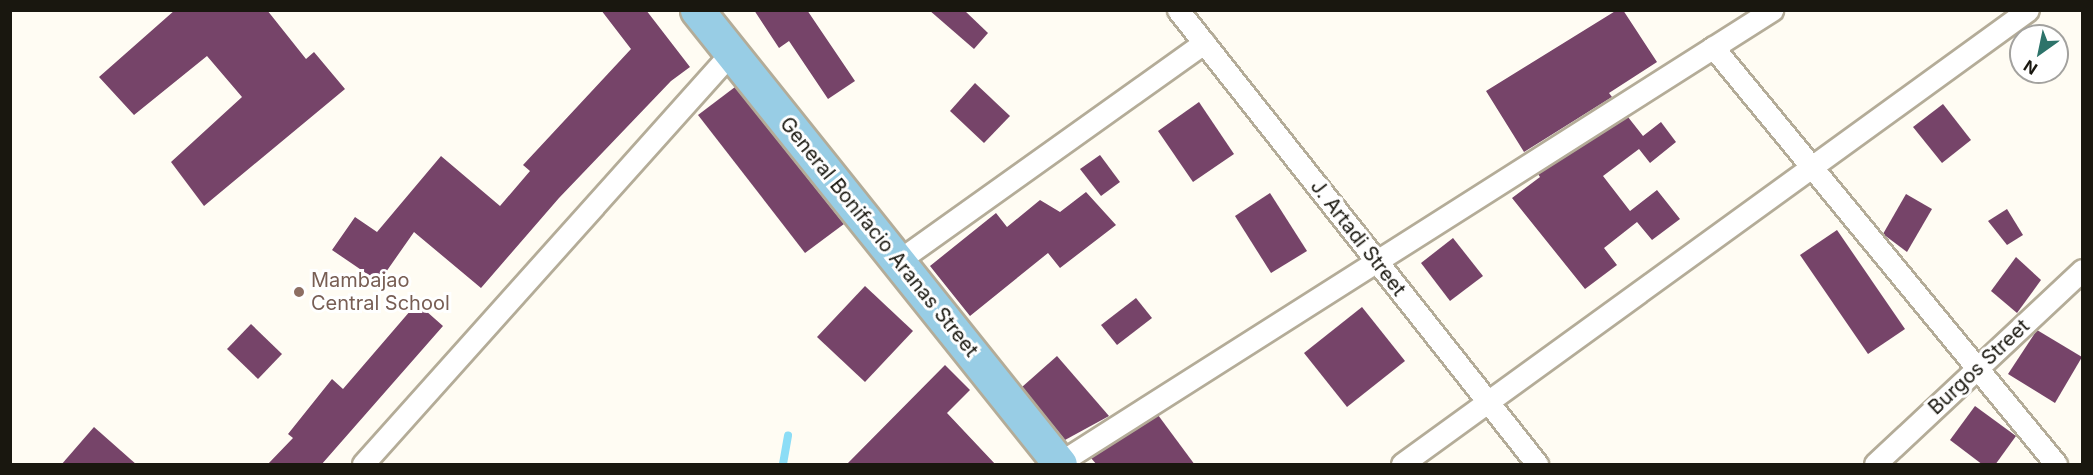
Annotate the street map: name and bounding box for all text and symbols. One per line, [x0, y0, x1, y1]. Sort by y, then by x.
north arrow [2009, 24, 2069, 84]
text: N [2020, 56, 2041, 79]
street label: General Bonifacio Aranas Street [775, 112, 983, 362]
street label: J. Artadi Street [1305, 175, 1411, 301]
place label: Mambajao Central School [311, 268, 450, 315]
marker: Mambajao Central School [292, 285, 306, 299]
street label: Burgos Street [1924, 314, 2034, 420]

